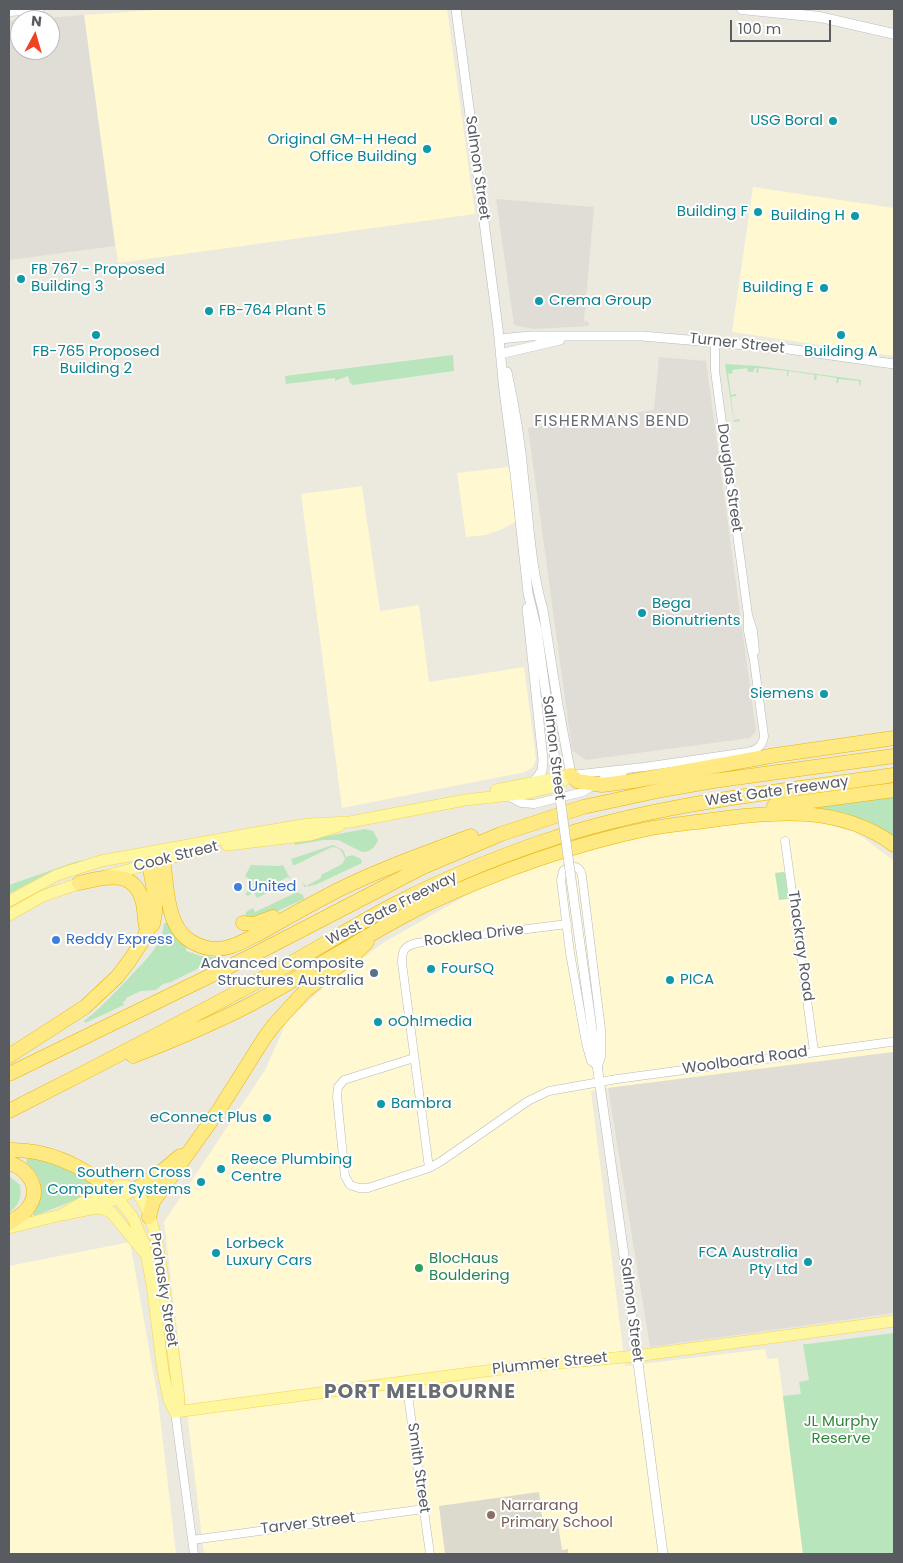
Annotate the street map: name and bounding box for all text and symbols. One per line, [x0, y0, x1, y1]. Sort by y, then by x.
north arrow [10, 10, 60, 60]
scale bar [733, 10, 834, 42]
text: N [30, 11, 43, 32]
text: 100 m [738, 18, 781, 39]
place label: USG Boral [750, 112, 823, 130]
street label: Salmon Street [461, 115, 493, 221]
marker: USG Boral [827, 115, 839, 127]
place label: Original GM-H Head Office Building [267, 131, 417, 166]
marker: Original GM-H Head Office Building [421, 143, 433, 155]
place label: Building F [677, 203, 748, 221]
marker: Building F [752, 206, 764, 218]
place label: Building H [771, 207, 845, 225]
marker: Building H [849, 210, 861, 222]
place label: FB 767 - Proposed Building 3 [31, 261, 165, 296]
marker: FB 767 - Proposed Building 3 [15, 273, 27, 285]
place label: Building E [743, 279, 814, 297]
marker: Building E [818, 282, 830, 294]
place label: Crema Group [549, 292, 652, 310]
marker: Crema Group [533, 295, 545, 307]
place label: FB-764 Plant 5 [219, 302, 326, 320]
marker: FB-764 Plant 5 [203, 305, 215, 317]
marker: FB-765 Proposed Building 2 [90, 329, 102, 341]
marker: Building A [835, 329, 847, 341]
street label: Turner Street [688, 330, 786, 358]
place label: FB-765 Proposed Building 2 [32, 343, 160, 378]
place label: Building A [804, 343, 878, 361]
district label: FISHERMANS BEND [532, 412, 692, 432]
street label: Douglas Street [712, 423, 746, 533]
place label: Bega Bionutrients [652, 595, 741, 630]
marker: Bega Bionutrients [636, 607, 648, 619]
place label: Siemens [750, 685, 814, 703]
marker: Siemens [818, 688, 830, 700]
street label: Salmon Street [538, 695, 568, 801]
street label: West Gate Freeway [704, 773, 850, 811]
street label: Cook Street [132, 838, 220, 876]
street label: West Gate Freeway [324, 868, 460, 950]
place label: United [248, 878, 296, 896]
marker: United [232, 881, 244, 893]
street label: Thackray Road [783, 889, 817, 1003]
street label: Rocklea Drive [423, 921, 525, 951]
place label: Reddy Express [66, 931, 173, 949]
marker: Reddy Express [50, 934, 62, 946]
place label: Advanced Composite Structures Australia [200, 955, 364, 990]
place label: FourSQ [441, 960, 494, 978]
marker: FourSQ [425, 963, 437, 975]
marker: Advanced Composite Structures Australia [368, 967, 380, 979]
place label: PICA [680, 971, 714, 989]
marker: PICA [664, 974, 676, 986]
place label: oOh!media [388, 1013, 472, 1031]
marker: oOh!media [372, 1016, 384, 1028]
street label: Woolboard Road [681, 1043, 809, 1079]
place label: Bambra [391, 1095, 452, 1113]
marker: Bambra [375, 1098, 387, 1110]
place label: eConnect Plus [150, 1109, 257, 1127]
marker: eConnect Plus [261, 1112, 273, 1124]
place label: Reece Plumbing Centre [231, 1151, 352, 1186]
marker: Reece Plumbing Centre [215, 1163, 227, 1175]
place label: Southern Cross Computer Systems [47, 1164, 191, 1199]
marker: Southern Cross Computer Systems [195, 1176, 207, 1188]
street label: Prohasky Street [145, 1232, 181, 1348]
place label: Lorbeck Luxury Cars [226, 1235, 312, 1270]
place label: FCA Australia Pty Ltd [698, 1244, 798, 1279]
marker: Lorbeck Luxury Cars [210, 1247, 222, 1259]
place label: BlocHaus Bouldering [429, 1250, 510, 1285]
marker: FCA Australia Pty Ltd [802, 1256, 814, 1268]
street label: Salmon Street [616, 1257, 646, 1363]
marker: BlocHaus Bouldering [413, 1262, 425, 1274]
street label: Plummer Street [492, 1349, 608, 1379]
district label: PORT MELBOURNE [322, 1381, 518, 1405]
park label: JL Murphy Reserve [804, 1413, 878, 1448]
street label: Smith Street [403, 1422, 433, 1514]
place label: Narrarang Primary School [501, 1497, 613, 1532]
street label: Tarver Street [260, 1509, 356, 1539]
marker: Narrarang Primary School [485, 1509, 497, 1521]

